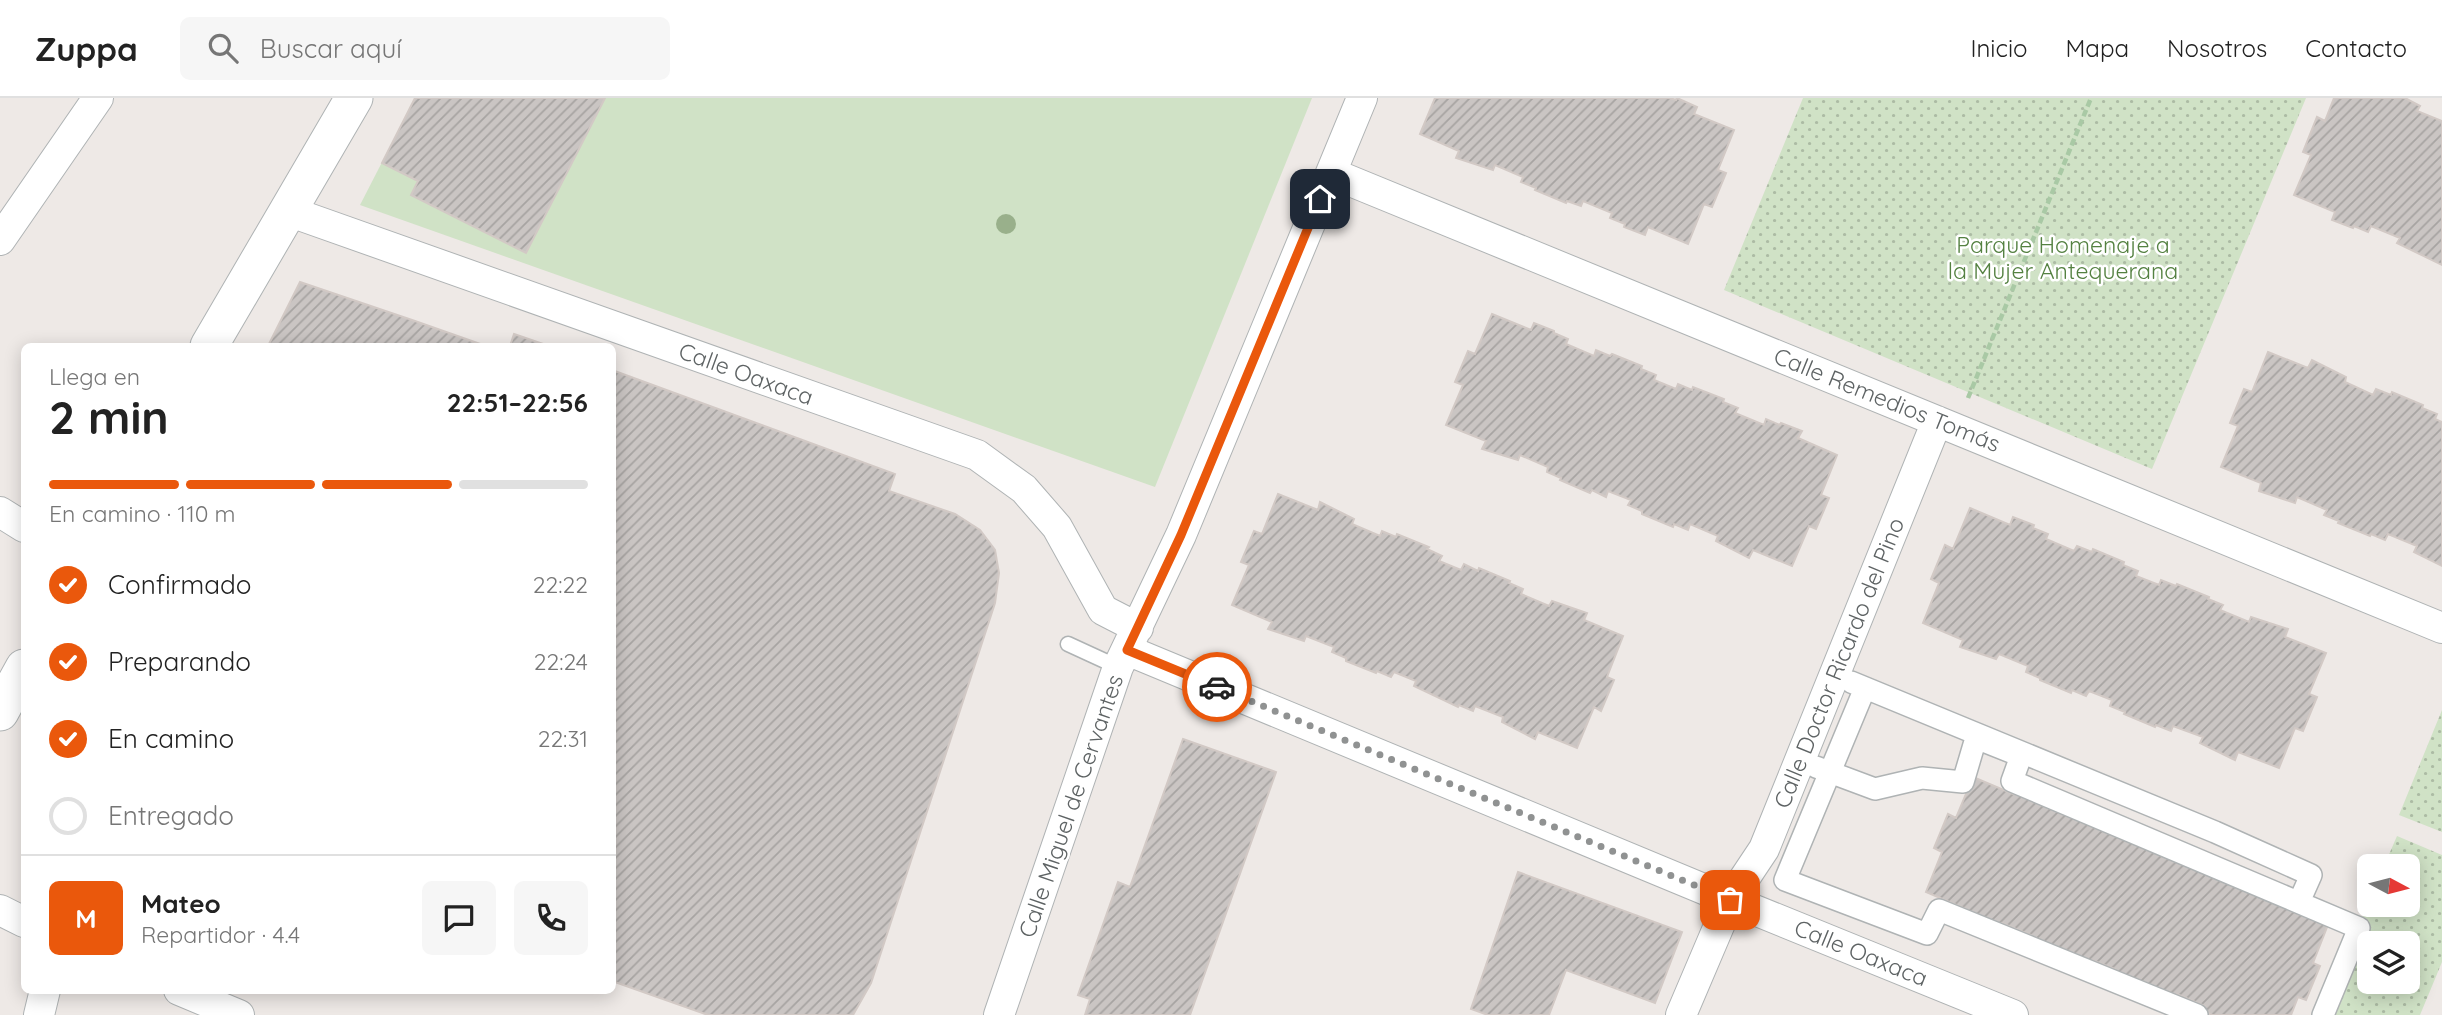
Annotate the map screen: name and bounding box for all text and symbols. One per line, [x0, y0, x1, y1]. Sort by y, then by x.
search box [180, 17, 670, 80]
text: Zuppa [35, 28, 138, 69]
icon: search [204, 29, 242, 67]
text: Buscar aquí [260, 32, 402, 65]
text: Inicio [1970, 33, 2028, 63]
text: Mapa [2066, 33, 2129, 63]
text: Nosotros [2167, 33, 2267, 63]
text: Contacto [2305, 33, 2407, 63]
pin [1290, 169, 1350, 229]
icon: home [1301, 180, 1339, 218]
park label: Parque Homenaje a la Mujer Antequerana [1948, 230, 2178, 285]
street label: Calle Oaxaca [675, 336, 817, 411]
street label: Calle Remedios Tomás [1770, 341, 2005, 458]
text: Llega en [49, 362, 140, 391]
text: 22:51–22:56 [447, 386, 588, 419]
text: 2 min [49, 388, 169, 446]
text: En camino · 110 m [49, 499, 236, 528]
street label: Calle Doctor Ricardo del Pino [1767, 513, 1910, 812]
icon: check [49, 566, 87, 604]
text: Confirmado [108, 568, 252, 601]
text: 22:22 [533, 570, 588, 599]
icon: check [49, 643, 87, 681]
text: Preparando [108, 645, 251, 678]
text: 22:24 [534, 647, 588, 676]
courier [1182, 652, 1252, 722]
icon: car [1198, 668, 1236, 706]
street label: Calle Miguel de Cervantes [1012, 670, 1129, 941]
icon: check [49, 720, 87, 758]
text: En camino [108, 722, 234, 755]
text: 22:31 [538, 724, 588, 753]
text: Entregado [108, 799, 234, 832]
north arrow [2357, 854, 2420, 917]
map controls [2357, 854, 2420, 994]
pin [1700, 870, 1760, 930]
button: chat [422, 881, 496, 955]
button: phone [514, 881, 588, 955]
icon: bag [1711, 881, 1749, 919]
text: Mateo [141, 887, 221, 920]
text: M [75, 902, 97, 935]
street label: Calle Oaxaca [1790, 913, 1932, 992]
text: Repartidor · 4.4 [141, 920, 300, 949]
button: layers [2357, 931, 2420, 994]

